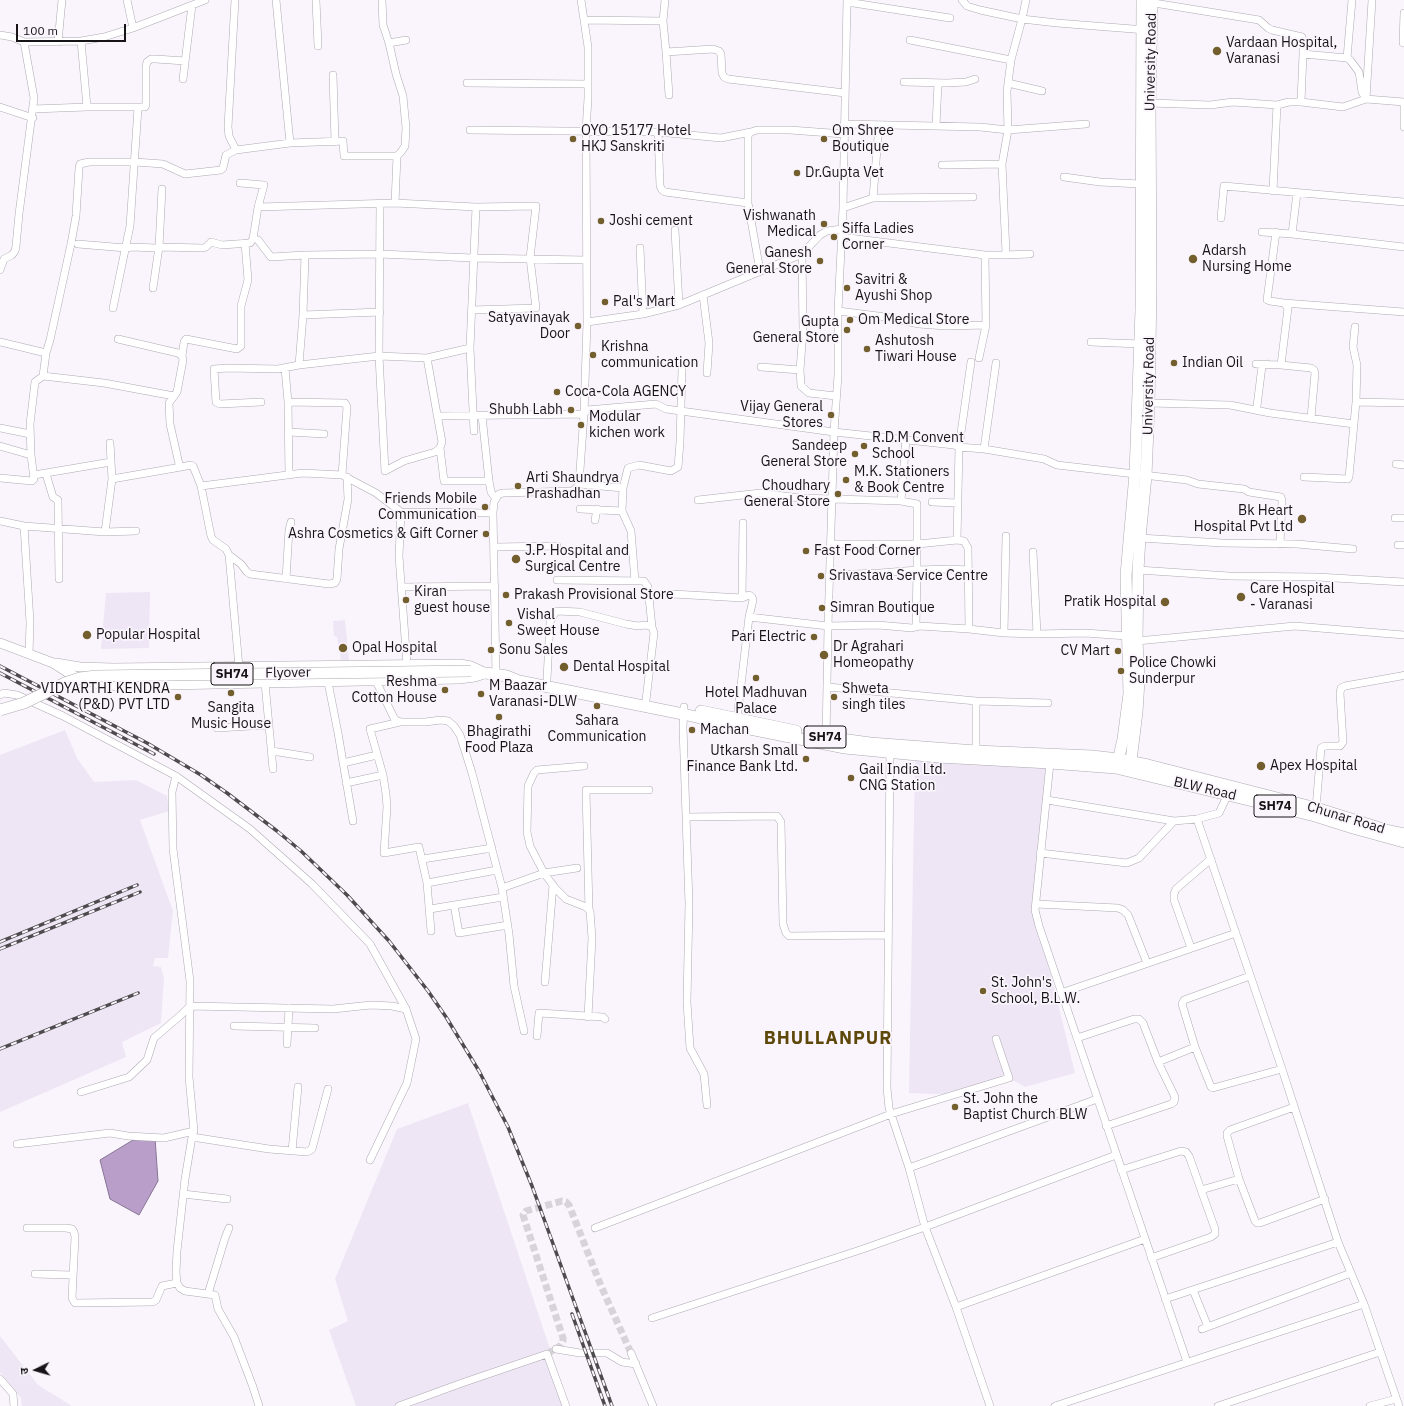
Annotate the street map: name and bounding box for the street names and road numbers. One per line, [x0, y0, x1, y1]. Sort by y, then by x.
street label: University Road [1142, 13, 1160, 111]
street label: University Road [1140, 337, 1158, 435]
road number: SH74 [211, 663, 253, 685]
street label: Flyover [265, 664, 311, 682]
road number: SH74 [804, 726, 846, 748]
street label: BLW Road [1172, 774, 1238, 804]
road number: SH74 [1254, 795, 1296, 817]
street label: Chunar Road [1305, 798, 1387, 838]

